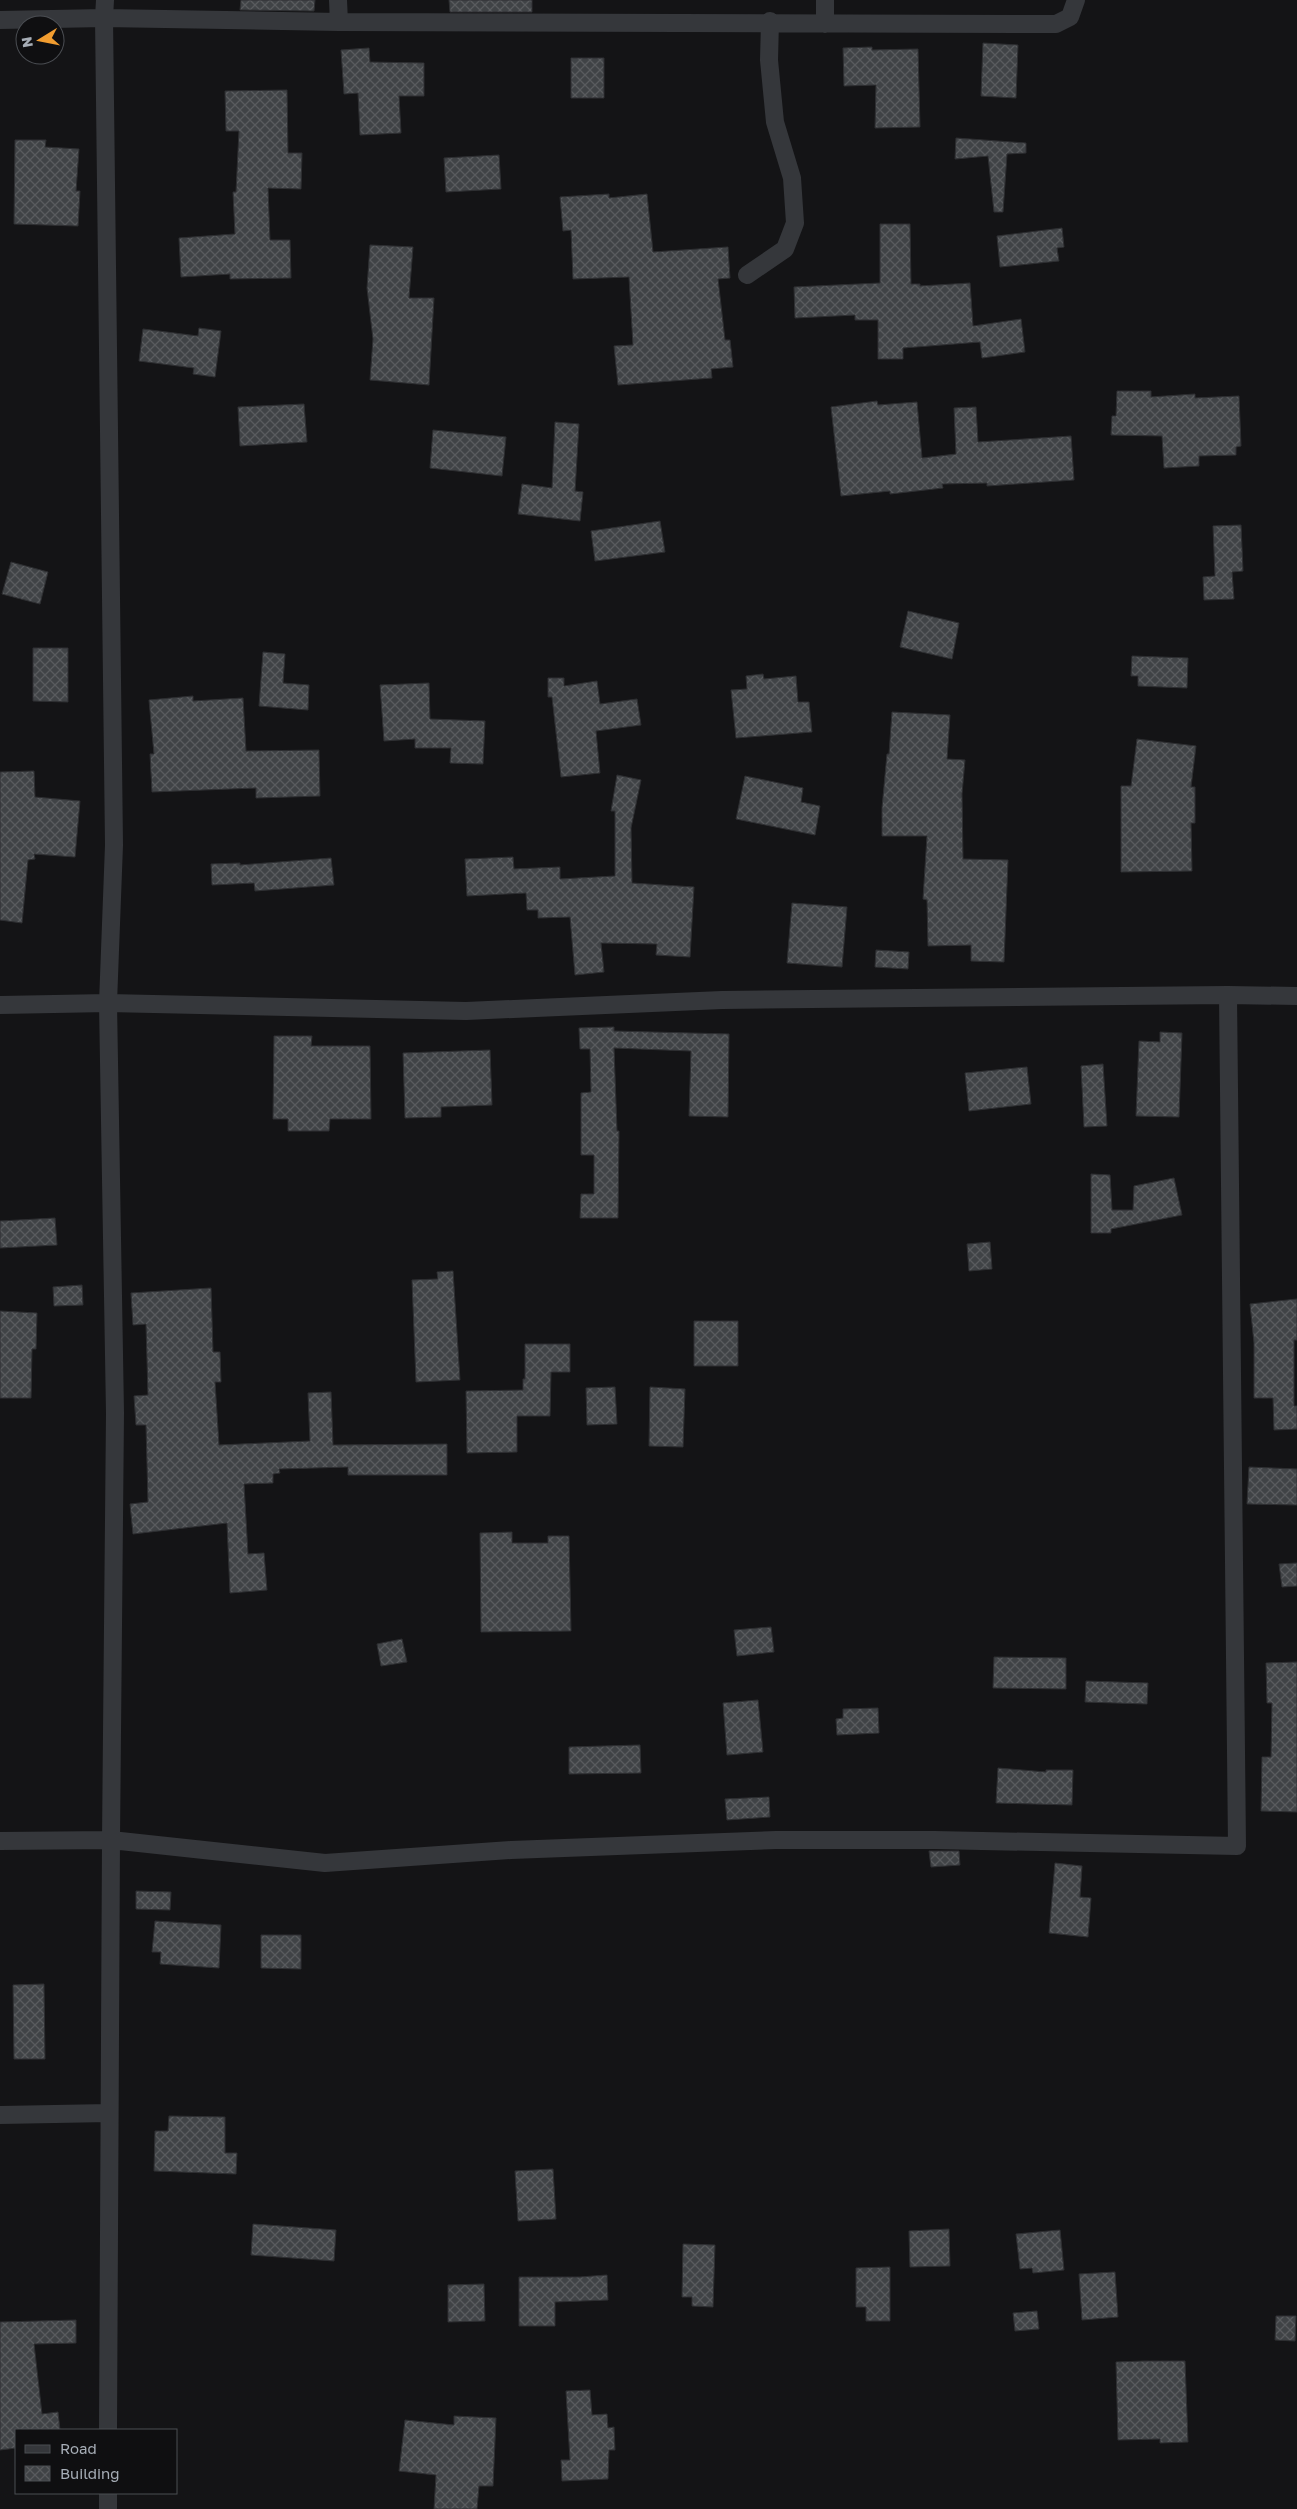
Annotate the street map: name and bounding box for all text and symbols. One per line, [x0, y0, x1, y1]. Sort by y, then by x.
north arrow [15, 15, 65, 65]
text: N [17, 36, 36, 49]
legend [15, 2429, 178, 2494]
text: Road [60, 2439, 97, 2457]
text: Building [60, 2464, 120, 2482]

